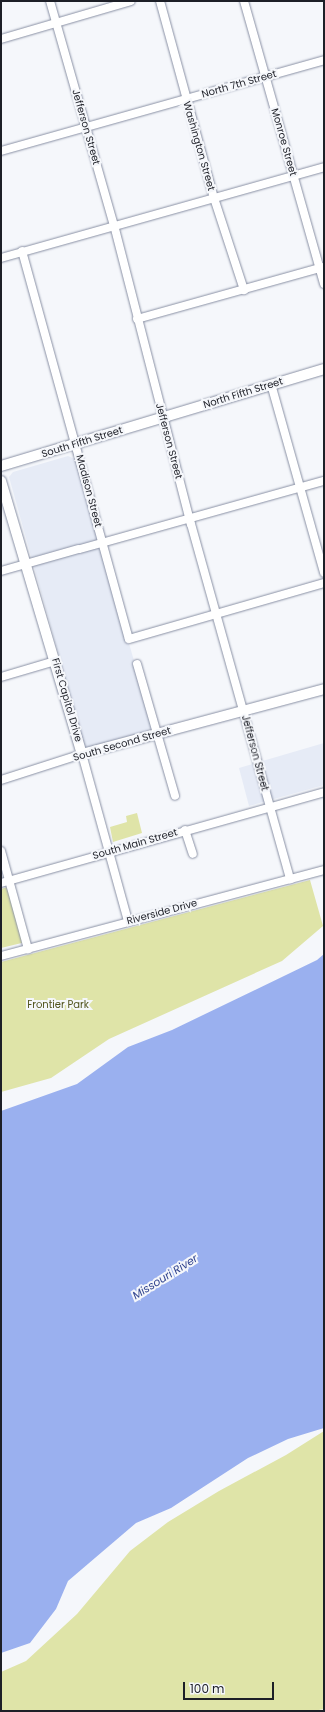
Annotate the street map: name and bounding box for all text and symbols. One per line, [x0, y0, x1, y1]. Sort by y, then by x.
street label: North 7th Street [200, 68, 278, 100]
street label: Jefferson Street [69, 88, 103, 166]
street label: Washington Street [181, 100, 217, 192]
street label: Monroe Street [269, 107, 299, 177]
street label: North Fifth Street [202, 375, 284, 411]
street label: Jefferson Street [153, 402, 185, 480]
street label: South Fifth Street [40, 424, 124, 460]
street label: Madison Street [74, 453, 104, 529]
street label: First Capitol Drive [49, 657, 85, 743]
street label: Jefferson Street [239, 714, 271, 792]
street label: South Second Street [72, 724, 172, 764]
street label: South Main Street [91, 826, 179, 862]
street label: Riverside Drive [125, 897, 199, 927]
park label: Frontier Park [27, 999, 89, 1011]
water label: Missouri River [130, 1252, 200, 1302]
scale bar [185, 1674, 276, 1700]
text: 100 m [190, 1680, 224, 1697]

